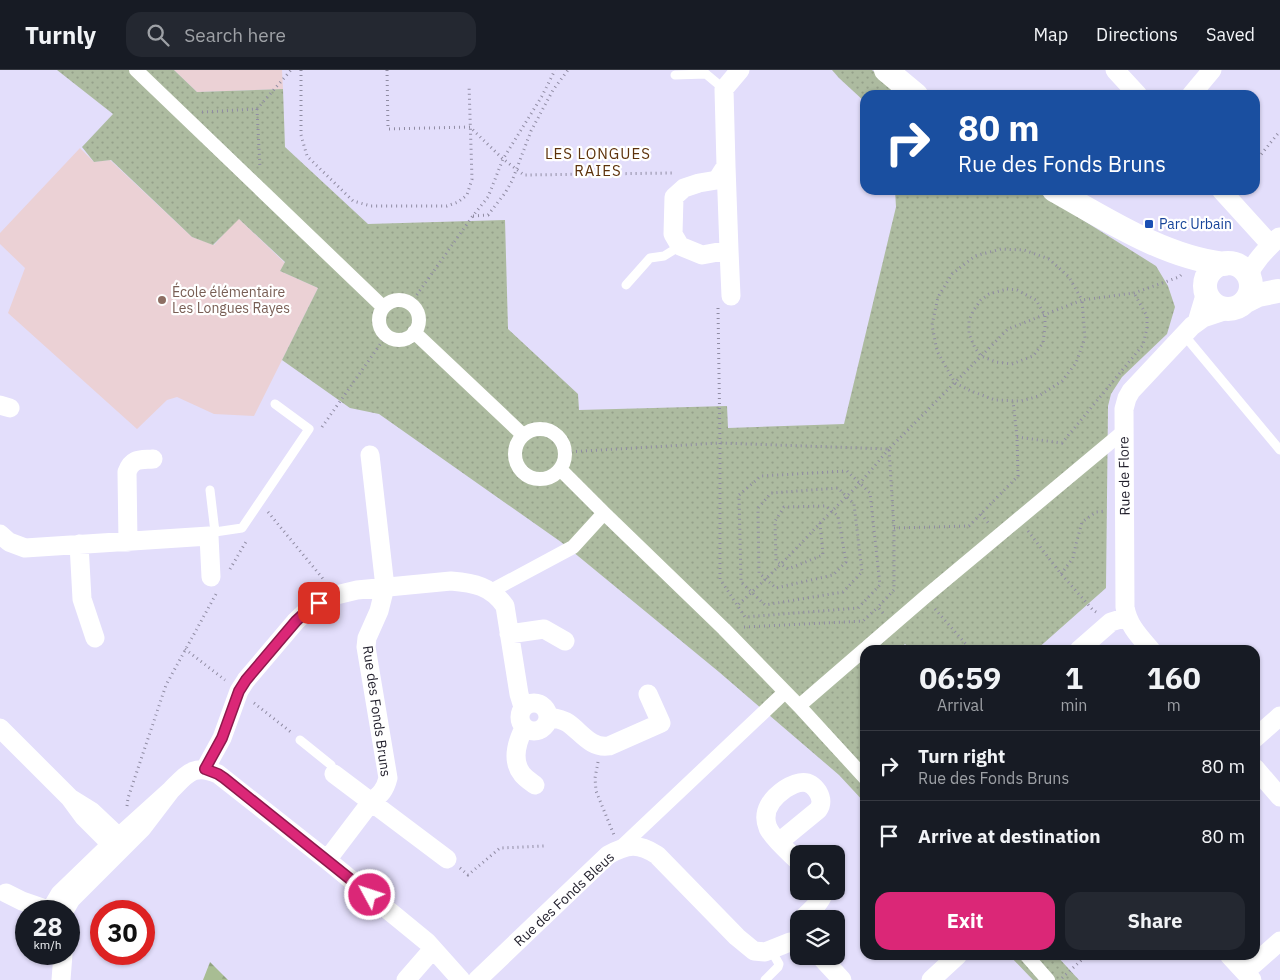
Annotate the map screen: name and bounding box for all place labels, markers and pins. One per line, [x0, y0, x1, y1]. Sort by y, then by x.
place label: Parc Urbain [1159, 215, 1232, 233]
marker: Parc Urbain [1143, 218, 1155, 230]
place label: École élémentaire Les Longues Rayes [172, 282, 290, 317]
marker: École élémentaire Les Longues Rayes [156, 294, 168, 306]
pin [298, 582, 340, 624]

